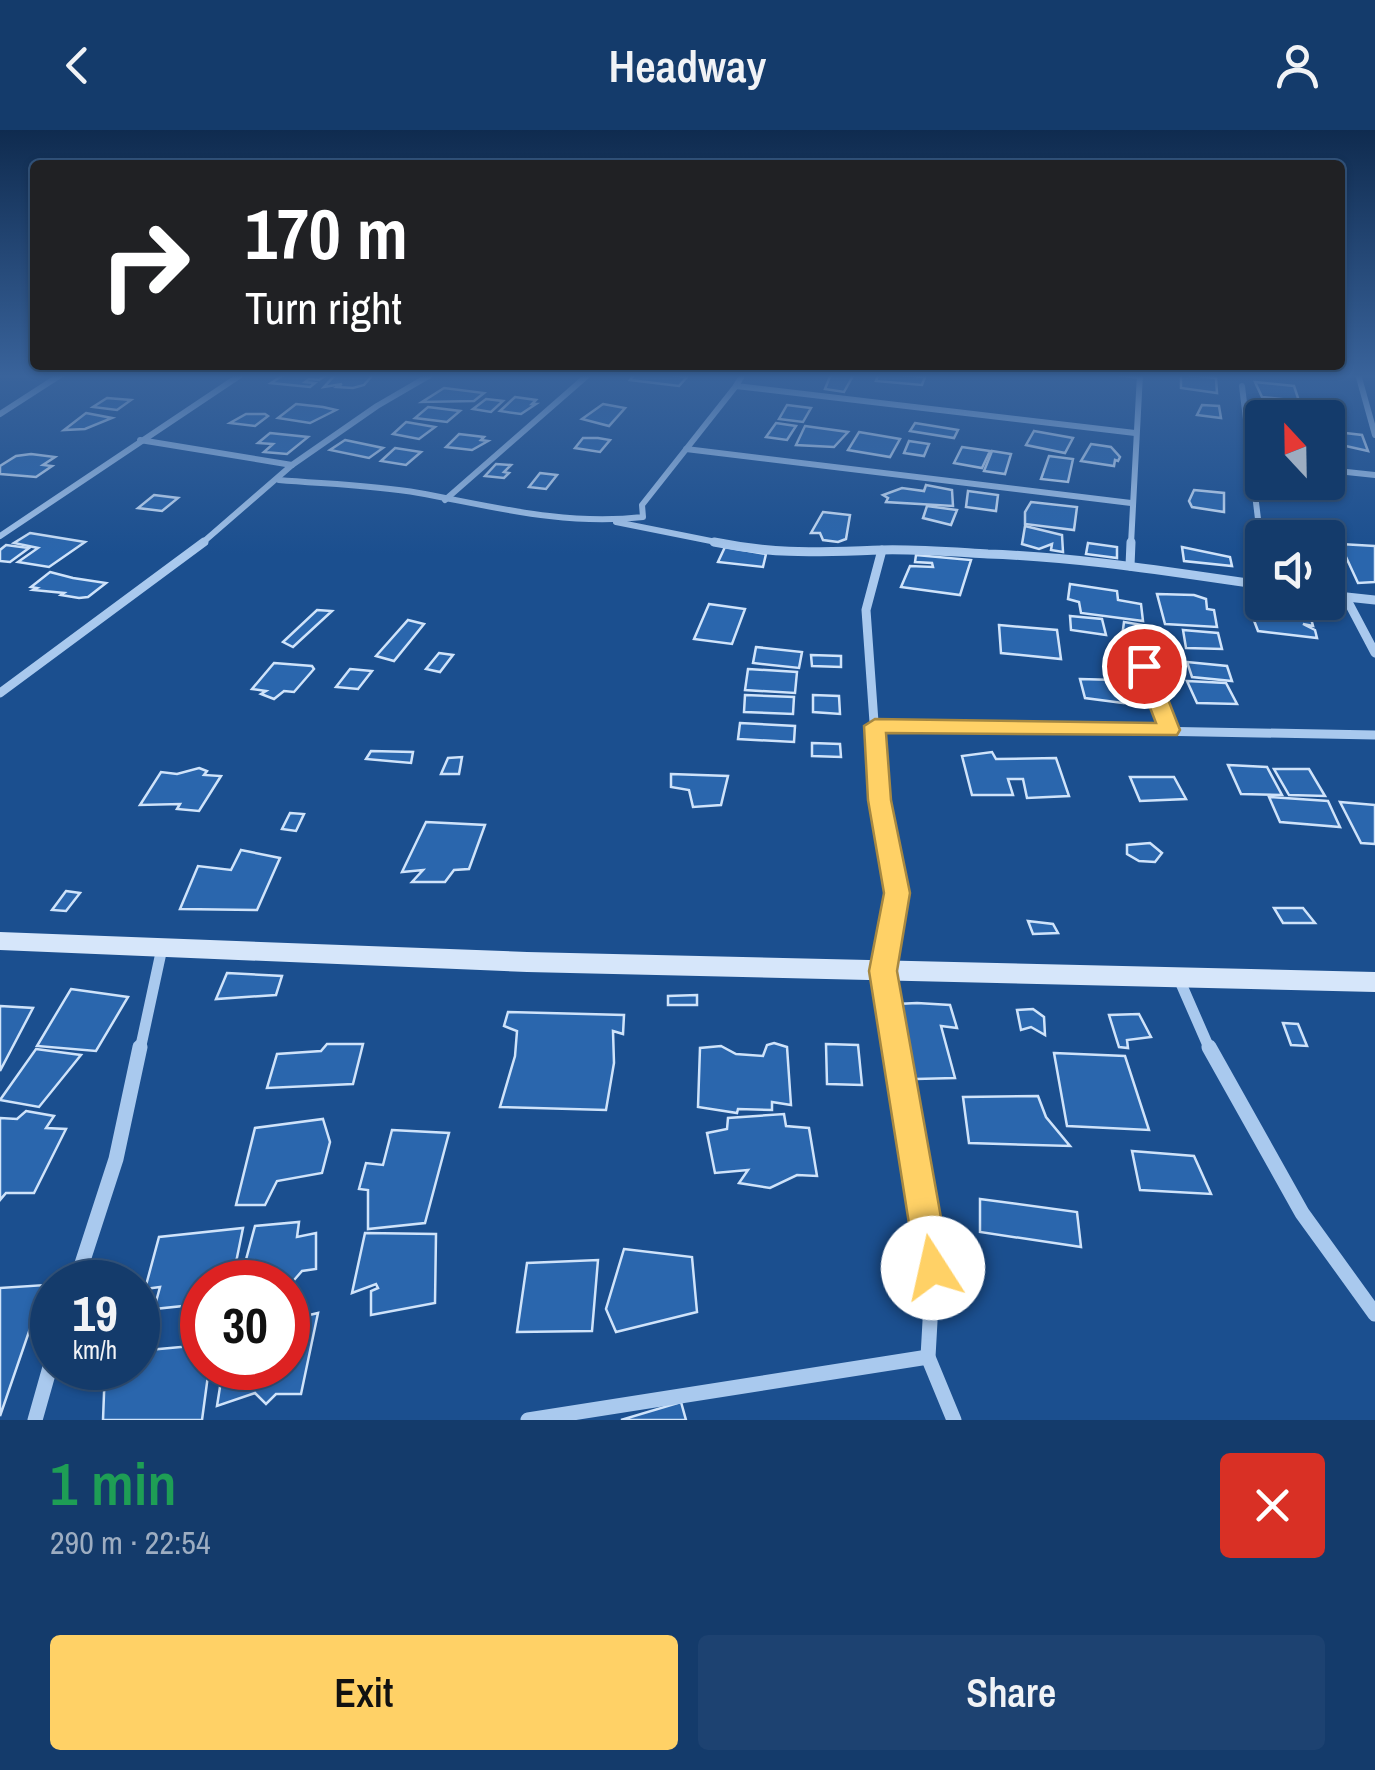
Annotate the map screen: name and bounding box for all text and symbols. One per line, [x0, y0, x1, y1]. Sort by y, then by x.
text: Headway [609, 35, 766, 96]
icon: back [50, 38, 105, 93]
icon: person [1270, 38, 1325, 93]
text: 170 m [245, 187, 408, 281]
icon: right [80, 200, 210, 330]
text: Turn right [245, 277, 402, 338]
north arrow [1245, 400, 1345, 500]
map controls [1245, 400, 1345, 620]
button: sound [1245, 520, 1345, 620]
pin [1102, 624, 1187, 709]
icon: arrive [1117, 639, 1172, 694]
position arrow [881, 1216, 985, 1320]
speed limit sign: 30 [180, 1260, 310, 1390]
text: 19 [72, 1279, 118, 1347]
text: km/h [73, 1333, 117, 1367]
text: 1 min [50, 1443, 177, 1524]
button: close [1220, 1453, 1325, 1558]
text: 290 m · 22:54 [50, 1521, 210, 1564]
button: Exit [50, 1635, 678, 1750]
button: Share [698, 1635, 1325, 1750]

